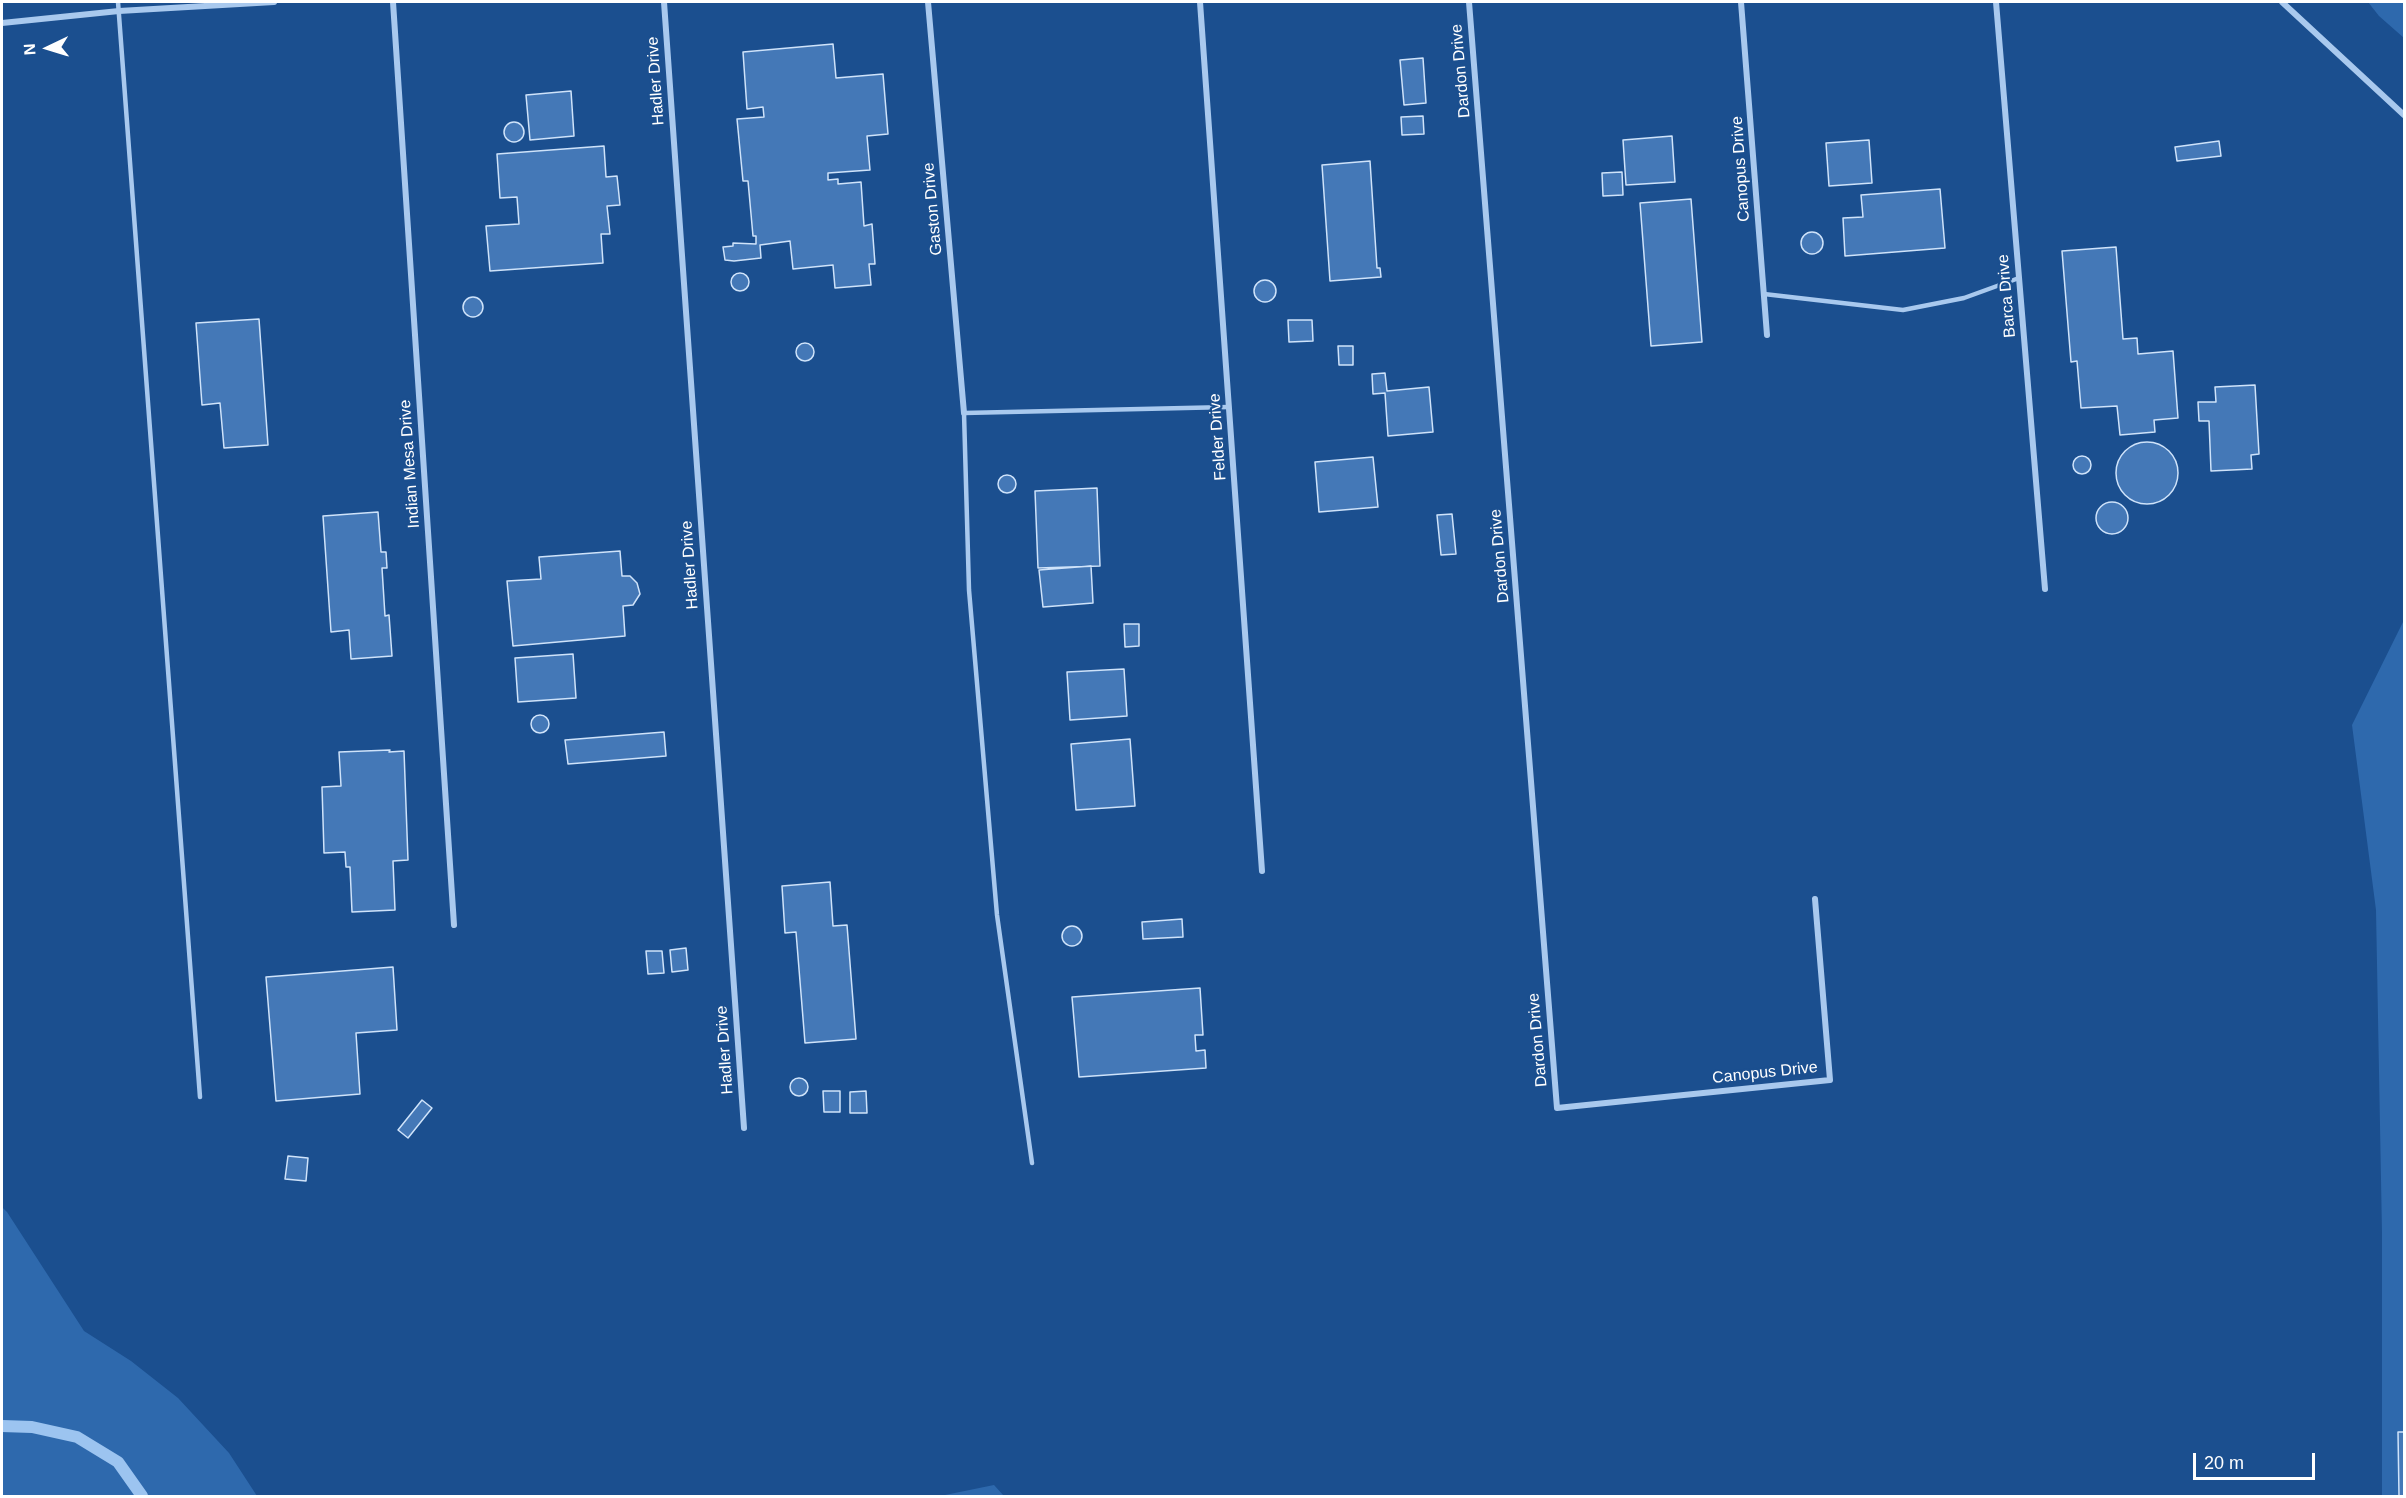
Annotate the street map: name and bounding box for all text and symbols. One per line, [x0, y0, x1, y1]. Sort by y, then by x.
north arrow [18, 18, 78, 78]
street label: Dardon Drive [1447, 23, 1475, 119]
street label: Hadler Drive [643, 36, 669, 126]
text: N [21, 43, 38, 56]
street label: Canopus Drive [1728, 116, 1754, 222]
street label: Gaston Drive [919, 162, 947, 256]
street label: Barca Drive [1994, 254, 2020, 338]
street label: Felder Drive [1205, 393, 1231, 481]
street label: Indian Mesa Drive [396, 399, 424, 529]
street label: Dardon Drive [1486, 508, 1514, 604]
street label: Hadler Drive [677, 520, 703, 610]
street label: Dardon Drive [1524, 992, 1552, 1088]
street label: Hadler Drive [712, 1005, 738, 1095]
street label: Canopus Drive [1711, 1058, 1819, 1088]
scale bar [2196, 1441, 2318, 1479]
text: 20 m [2204, 1453, 2244, 1473]

